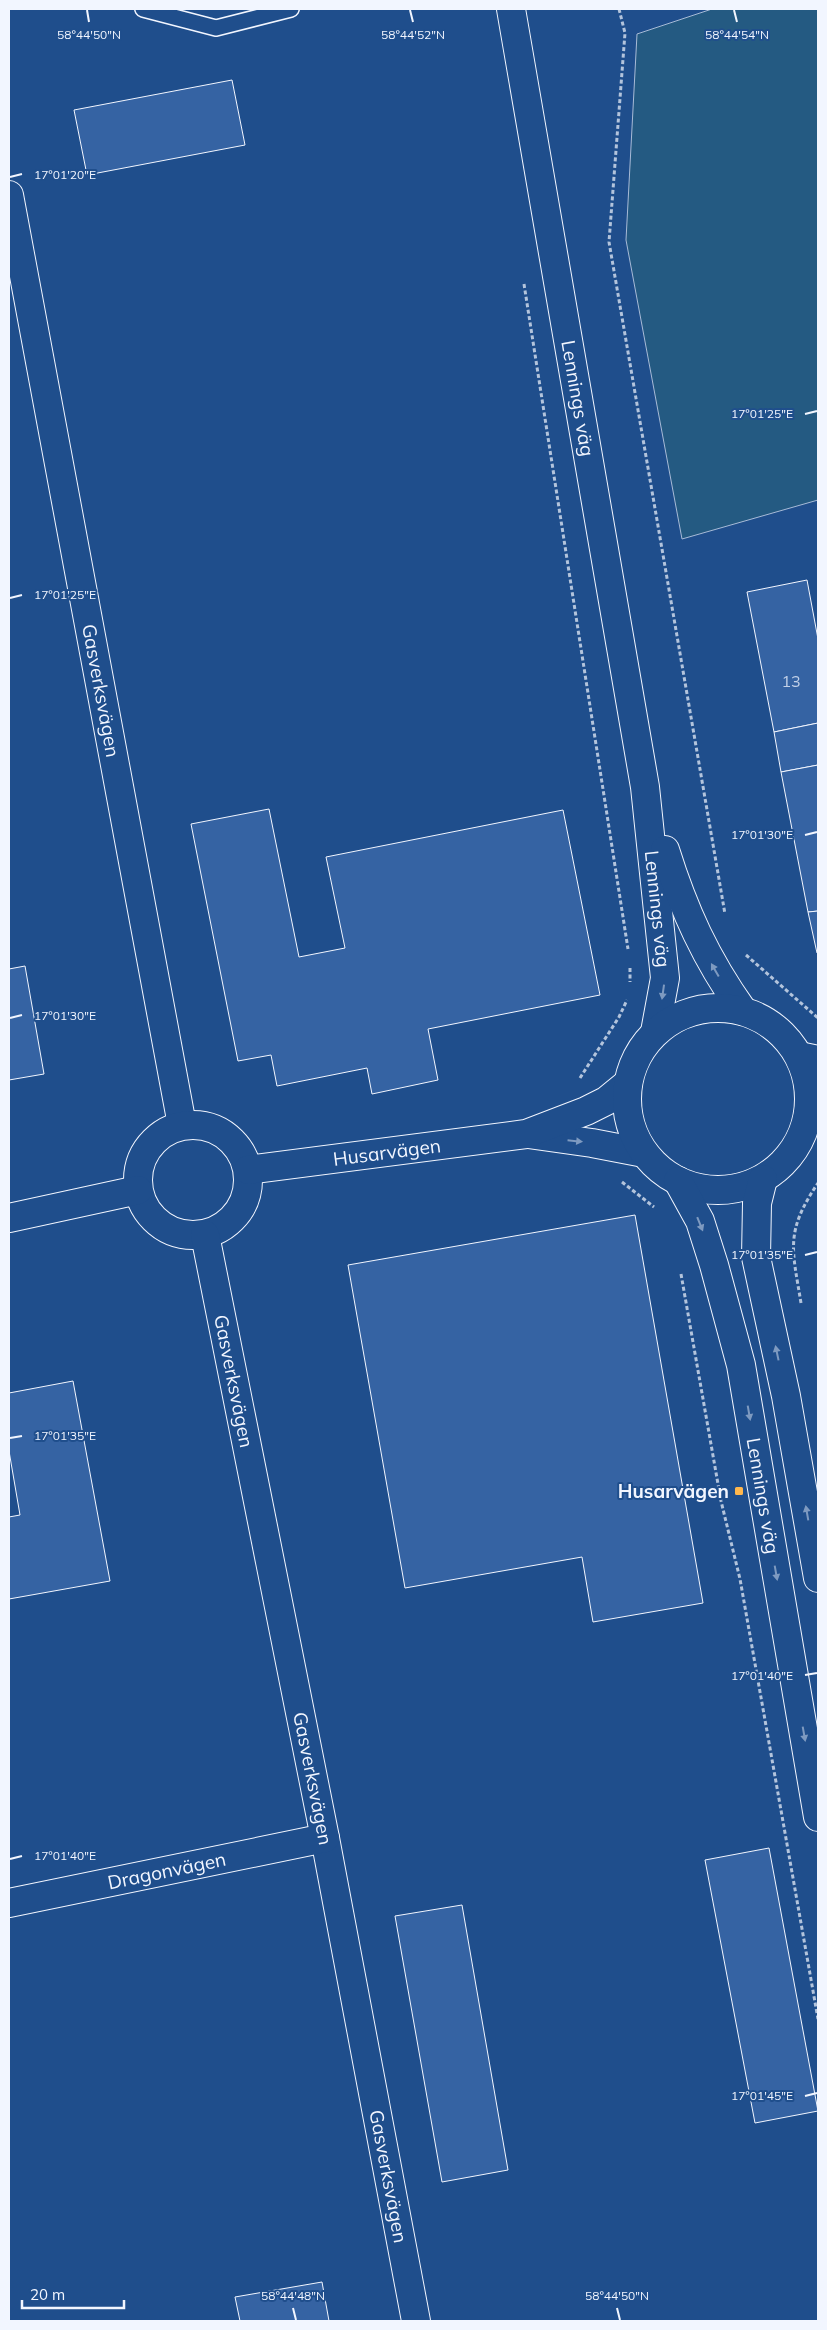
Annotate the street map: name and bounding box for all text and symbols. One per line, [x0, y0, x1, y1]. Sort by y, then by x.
text: 58°44'50"N [57, 27, 121, 42]
text: 58°44'52"N [381, 27, 445, 42]
text: 58°44'54"N [705, 27, 769, 42]
text: 17°01'20"E [34, 167, 96, 182]
street label: Lennings väg [556, 338, 600, 458]
text: 17°01'25"E [731, 406, 793, 421]
text: 17°01'25"E [34, 587, 96, 602]
street label: Gasverksvägen [77, 622, 125, 759]
house number: 13 [781, 671, 801, 691]
text: 17°01'30"E [731, 827, 793, 842]
street label: Lennings väg [640, 849, 676, 969]
one-way arrow [711, 963, 719, 978]
one-way arrow [659, 984, 667, 1000]
text: 17°01'30"E [34, 1008, 96, 1023]
street label: Husarvägen [332, 1133, 442, 1171]
one-way arrow [567, 1137, 583, 1145]
one-way arrow [697, 1217, 705, 1232]
text: 17°01'35"E [731, 1247, 793, 1262]
street label: Gasverksvägen [209, 1313, 259, 1450]
one-way arrow [773, 1346, 781, 1361]
one-way arrow [745, 1406, 753, 1422]
text: 17°01'35"E [34, 1428, 96, 1443]
street label: Lennings väg [742, 1436, 785, 1556]
place label: Husarvägen [618, 1479, 729, 1503]
marker: Husarvägen [733, 1485, 745, 1497]
one-way arrow [802, 1505, 810, 1521]
one-way arrow [773, 1566, 781, 1582]
text: 17°01'40"E [731, 1668, 793, 1683]
street label: Gasverksvägen [288, 1710, 338, 1847]
one-way arrow [800, 1726, 808, 1742]
street label: Dragonvägen [105, 1847, 228, 1894]
text: 17°01'40"E [34, 1848, 96, 1863]
text: 17°01'45"E [731, 2088, 793, 2103]
street label: Gasverksvägen [364, 2108, 413, 2245]
scale bar [22, 2278, 125, 2310]
text: 20 m [30, 2285, 65, 2304]
text: 58°44'48"N [261, 2288, 325, 2303]
text: 58°44'50"N [585, 2288, 649, 2303]

